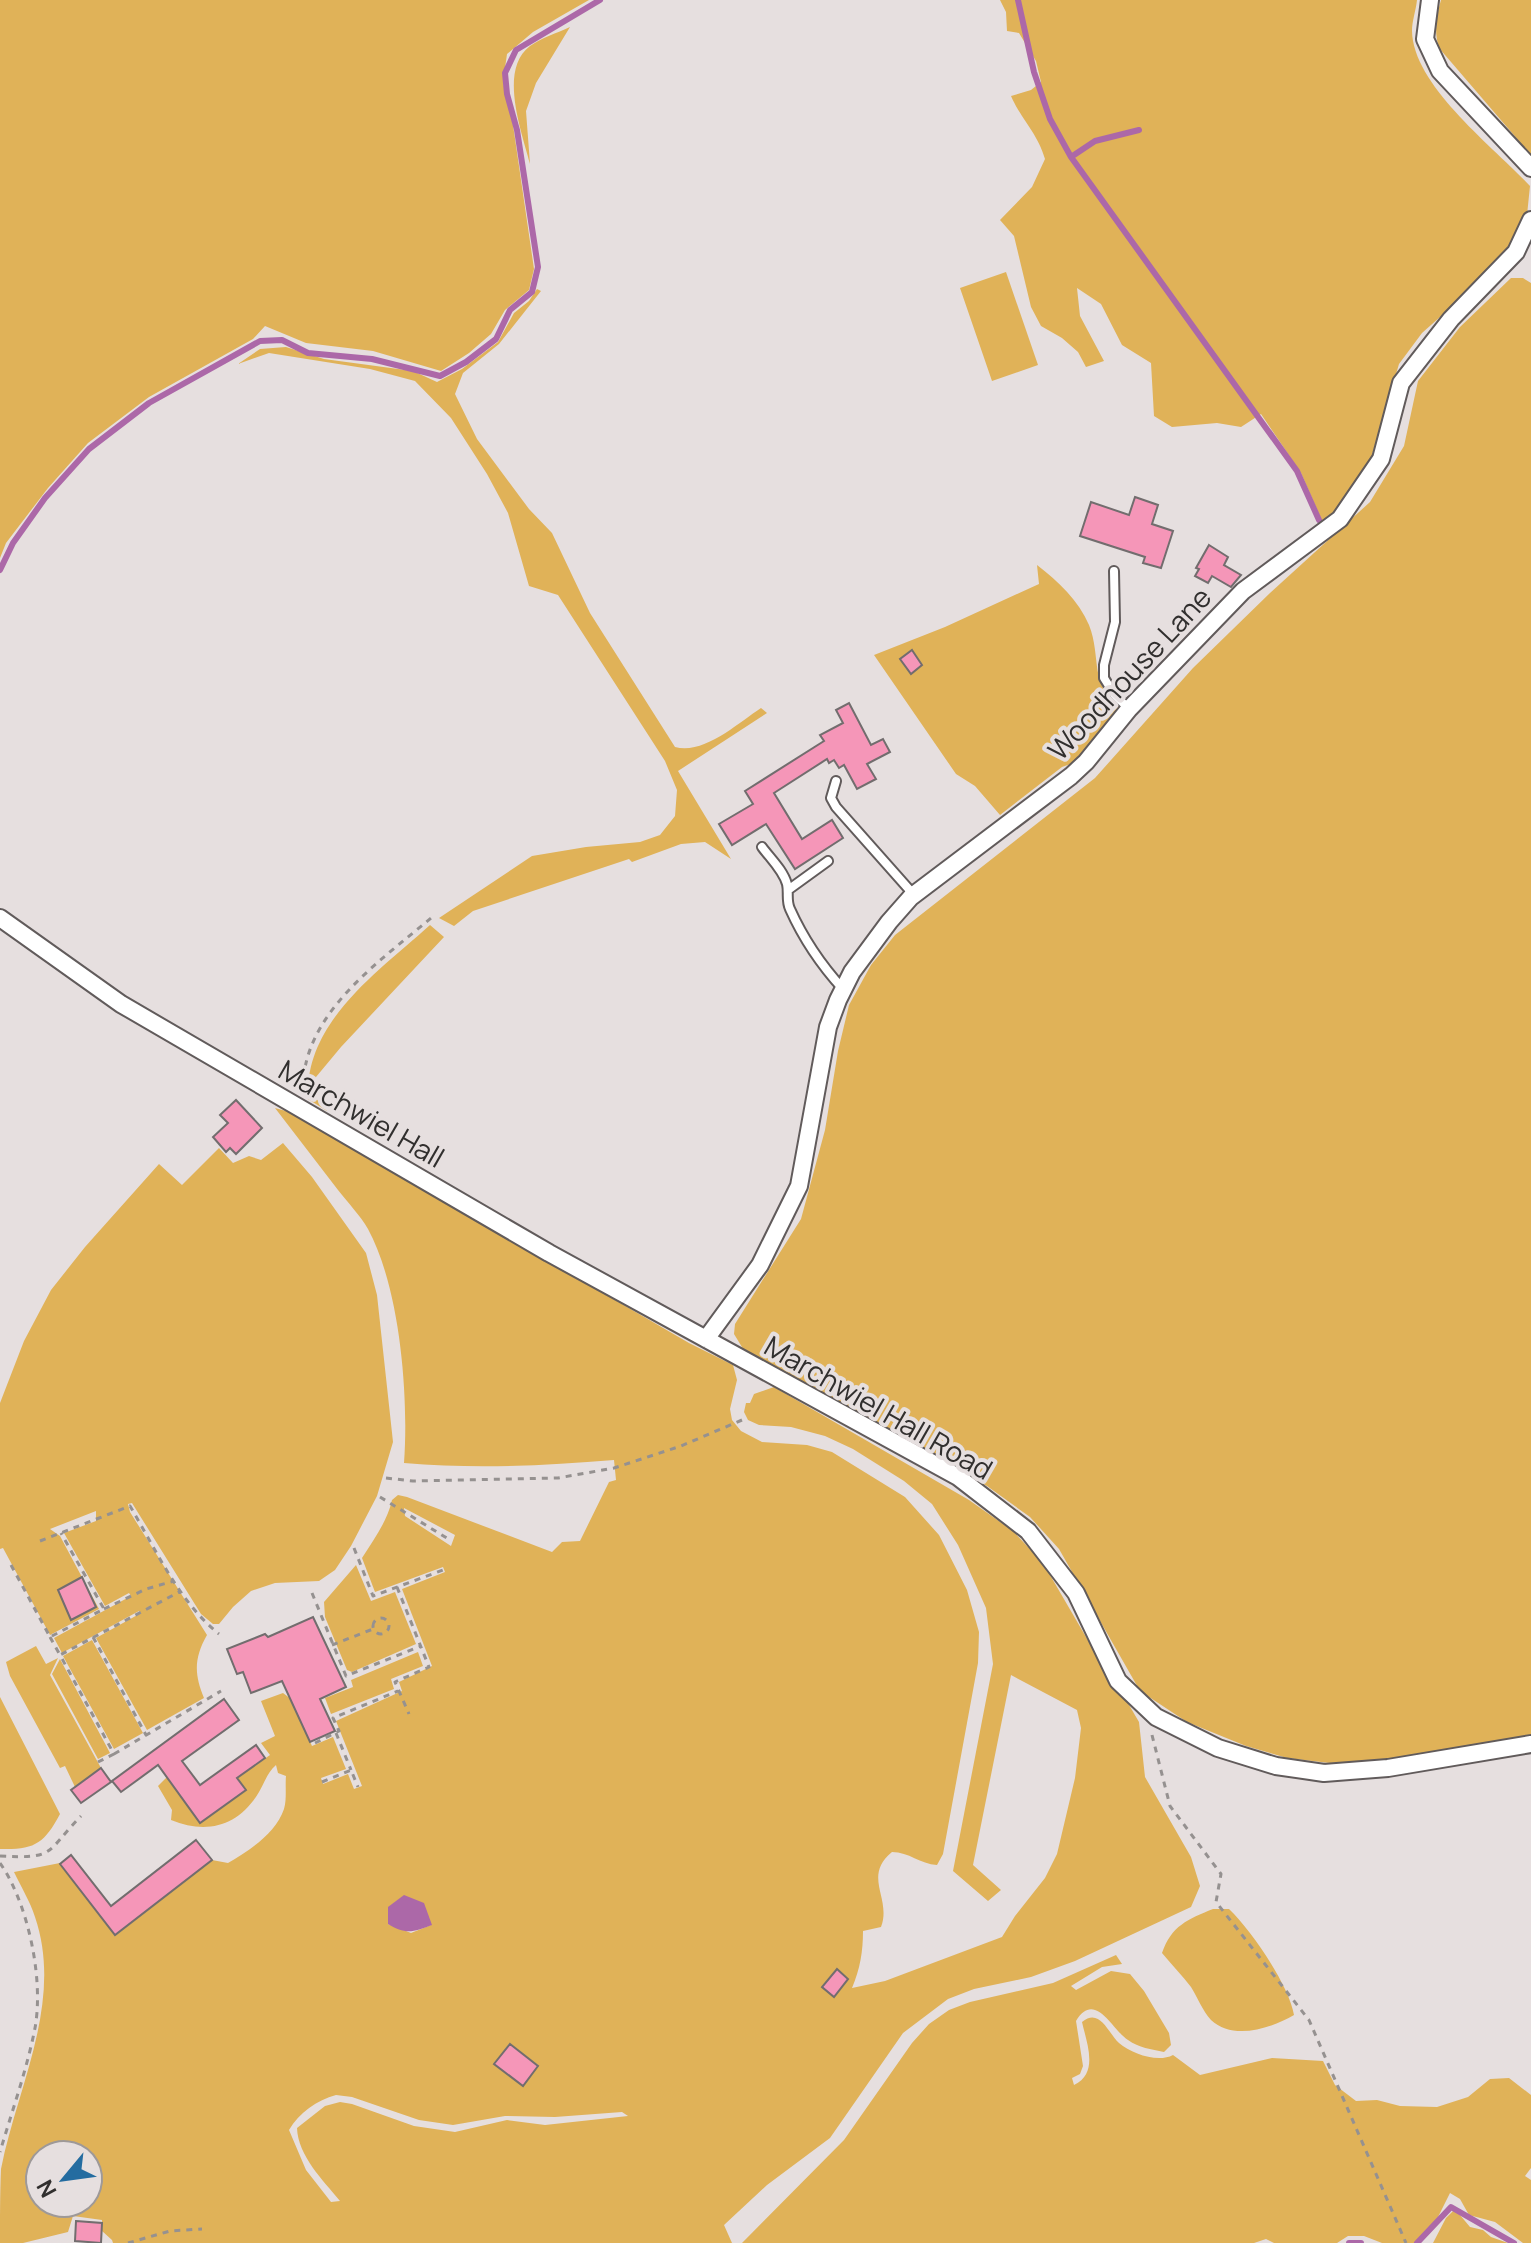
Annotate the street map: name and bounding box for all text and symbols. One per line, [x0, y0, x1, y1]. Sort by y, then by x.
street label: Woodhouse Lane [1039, 578, 1219, 768]
street label: Marchwiel Hall [272, 1050, 452, 1176]
street label: Marchwiel Hall Road [758, 1326, 1000, 1488]
north arrow [24, 2139, 104, 2219]
text: N [30, 2175, 63, 2203]

